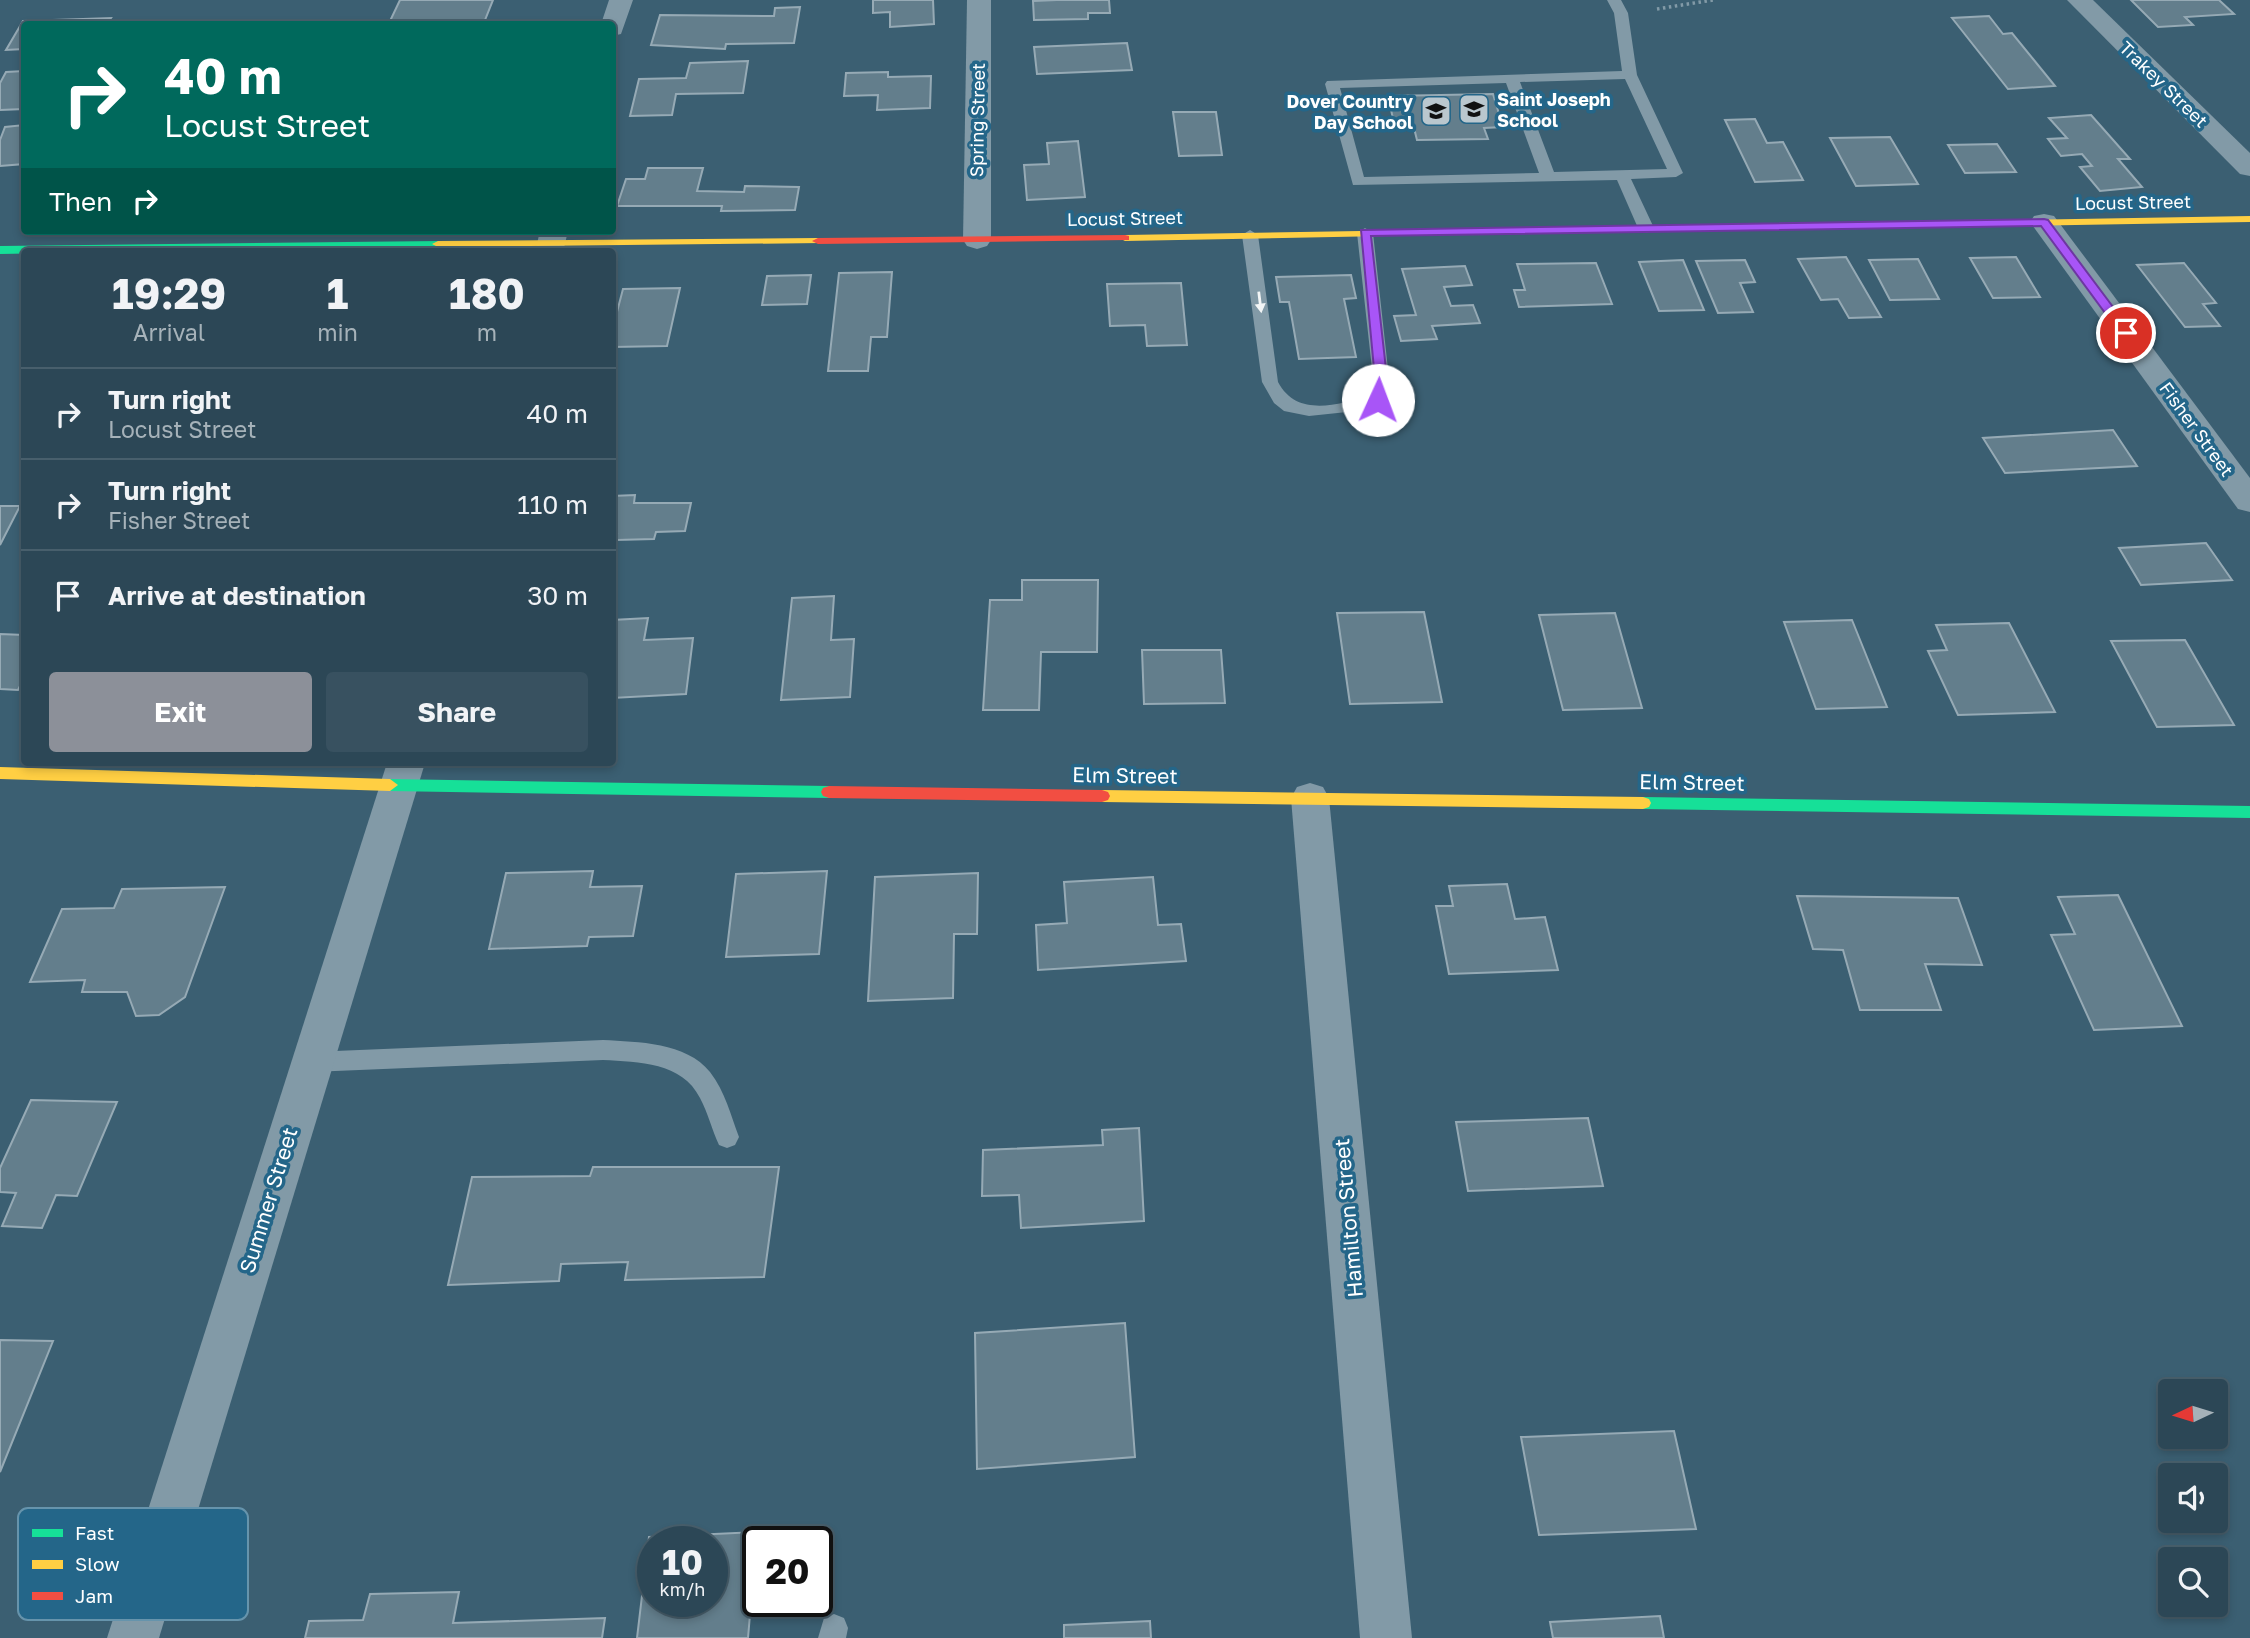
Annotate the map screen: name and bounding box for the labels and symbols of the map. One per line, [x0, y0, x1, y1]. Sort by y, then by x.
street label: Trakey Street [2115, 36, 2213, 132]
street label: Spring Street [965, 63, 989, 177]
place label: Saint Joseph School [1497, 88, 1611, 131]
place label: Dover Country Day School [1286, 90, 1413, 133]
school or university icon: Saint Joseph School [1457, 92, 1491, 126]
school or university icon: Dover Country Day School [1419, 94, 1453, 128]
street label: Locust Street [2075, 190, 2191, 214]
street label: Locust Street [1067, 206, 1183, 230]
one-way arrow [1255, 292, 1266, 314]
pin [2096, 303, 2156, 363]
position arrow [1341, 363, 1415, 437]
street label: Fisher Street [2155, 377, 2239, 481]
street label: Elm Street [1072, 761, 1178, 789]
street label: Elm Street [1639, 768, 1745, 796]
street label: Summer Street [233, 1124, 303, 1276]
street label: Hamilton Street [1328, 1137, 1368, 1299]
north arrow [2158, 1379, 2228, 1449]
legend [18, 1508, 248, 1620]
text: Fast [75, 1521, 114, 1544]
speed limit sign: 20 [742, 1526, 833, 1617]
text: Slow [75, 1552, 120, 1575]
text: Jam [75, 1584, 113, 1607]

